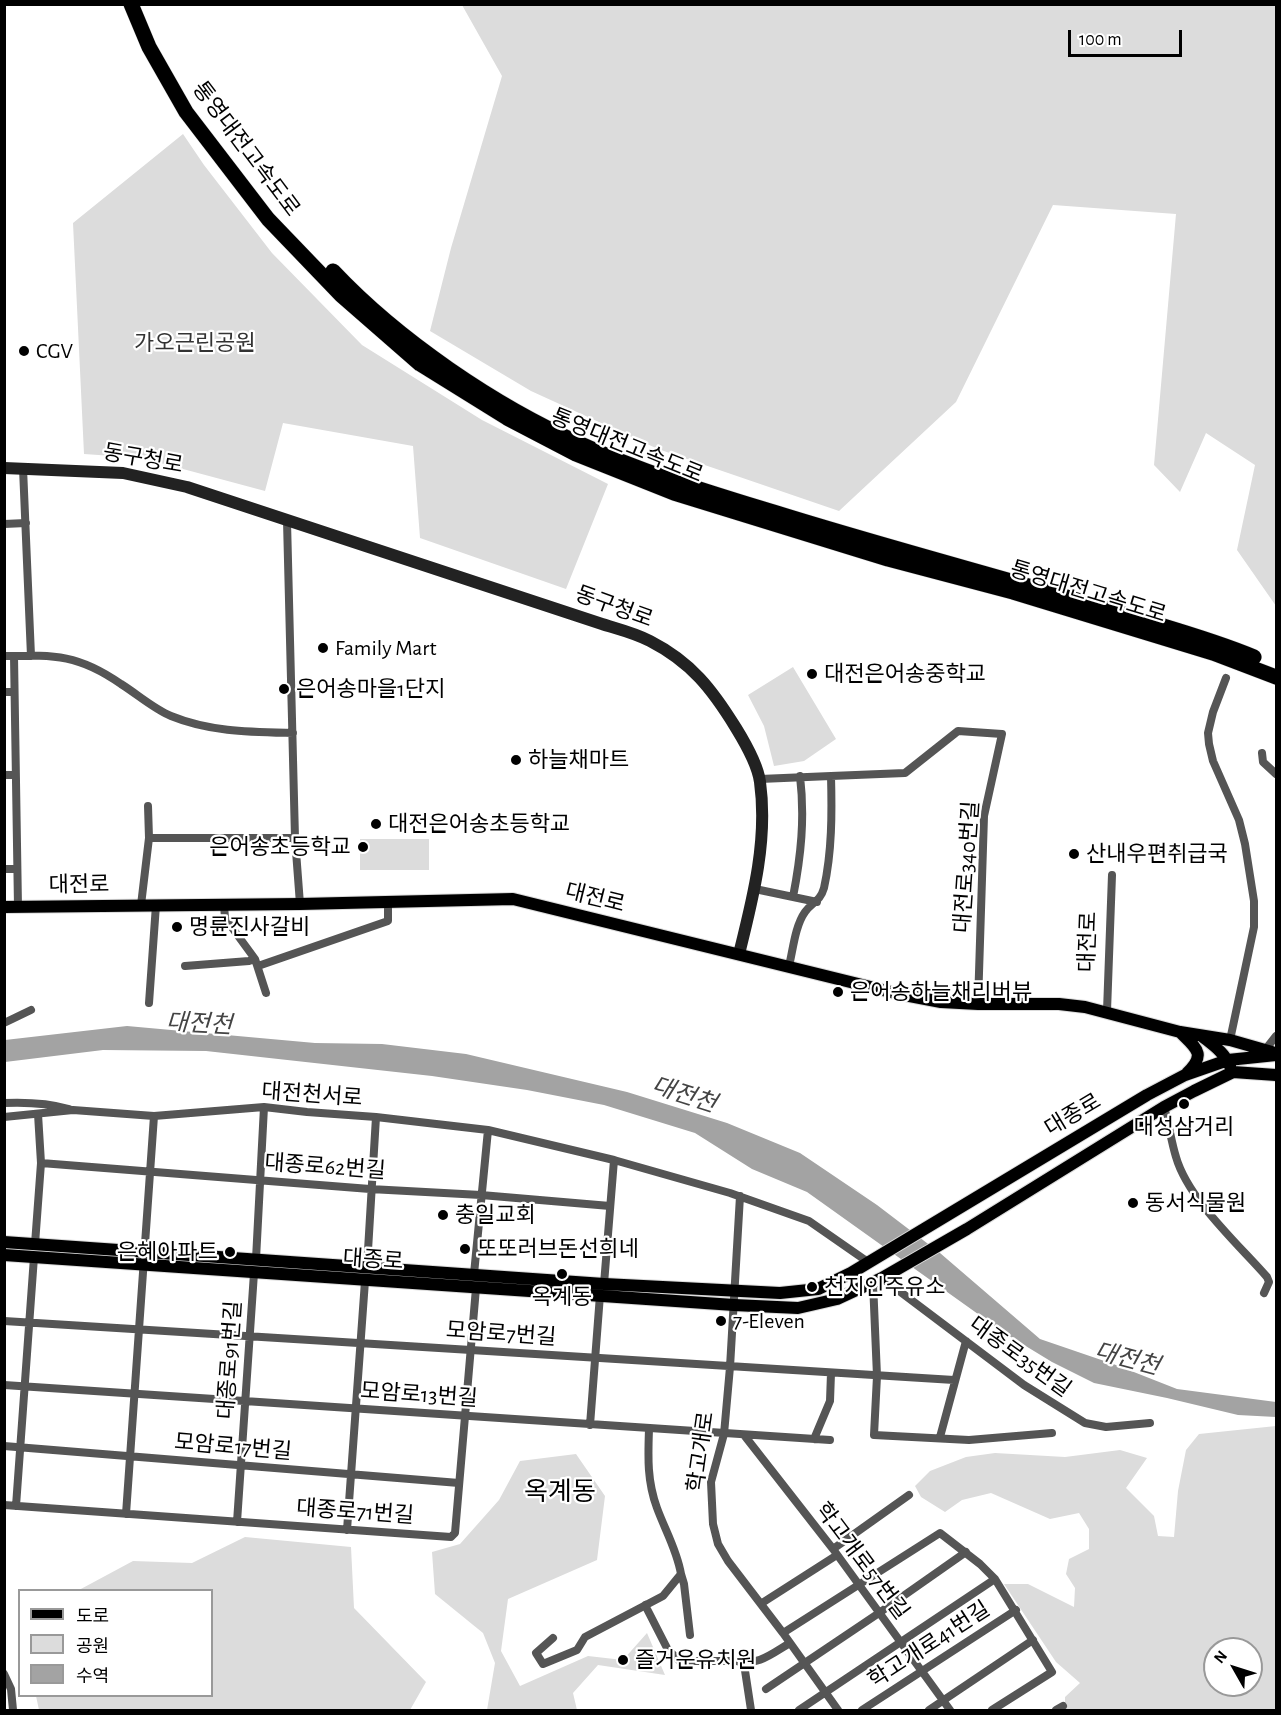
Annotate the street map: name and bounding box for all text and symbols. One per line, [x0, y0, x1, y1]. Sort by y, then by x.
scale bar [1071, 18, 1185, 56]
text: 100 m [1079, 31, 1122, 49]
street label: 통영대전고속도로 [187, 76, 305, 222]
park label: 가오근린공원 [134, 330, 256, 356]
place label: CGV [36, 338, 73, 364]
marker: CGV [17, 344, 31, 358]
street label: 통영대전고속도로 [547, 403, 707, 489]
street label: 동구청로 [101, 439, 185, 479]
street label: 통영대전고속도로 [1007, 556, 1169, 628]
street label: 동구청로 [571, 581, 657, 633]
place label: Family Mart [335, 635, 436, 661]
marker: Family Mart [316, 641, 330, 655]
place label: 대전은어송중학교 [824, 661, 986, 687]
marker: 대전은어송중학교 [805, 667, 819, 681]
place label: 은어송마을1단지 [296, 676, 445, 702]
marker: 은어송마을1단지 [277, 682, 291, 696]
place label: 하늘채마트 [528, 747, 629, 773]
marker: 하늘채마트 [509, 753, 523, 767]
street label: 대전로340번길 [949, 800, 985, 934]
place label: 대전은어송초등학교 [388, 811, 570, 837]
marker: 대전은어송초등학교 [369, 817, 383, 831]
place label: 은어송초등학교 [209, 834, 351, 860]
marker: 은어송초등학교 [356, 840, 370, 854]
place label: 산내우편취급국 [1086, 841, 1228, 867]
marker: 산내우편취급국 [1067, 847, 1081, 861]
street label: 대전로 [48, 871, 110, 899]
street label: 대전로 [562, 878, 628, 918]
street label: 대전로 [1074, 911, 1102, 973]
place label: 명륜진사갈비 [189, 914, 310, 940]
marker: 명륜진사갈비 [170, 920, 184, 934]
place label: 은어송하늘채리버뷰 [850, 979, 1032, 1005]
marker: 은어송하늘채리버뷰 [831, 985, 845, 999]
water label: 대전천 [165, 1008, 233, 1040]
water label: 대전천 [648, 1071, 720, 1119]
street label: 대전천서로 [261, 1078, 363, 1112]
street label: 대종로 [1040, 1088, 1106, 1142]
marker: 대성삼거리 [1177, 1097, 1191, 1111]
place label: 대성삼거리 [1133, 1114, 1235, 1140]
street label: 대종로62번길 [263, 1150, 387, 1184]
place label: 동서식물원 [1145, 1190, 1246, 1216]
marker: 동서식물원 [1126, 1196, 1140, 1210]
place label: 충일교회 [455, 1202, 536, 1228]
marker: 충일교회 [436, 1208, 450, 1222]
place label: 또또러브돈선희네 [477, 1236, 639, 1262]
place label: 은혜아파트 [117, 1239, 218, 1265]
marker: 또또러브돈선희네 [458, 1242, 472, 1256]
marker: 은혜아파트 [223, 1245, 237, 1259]
street label: 대종로 [342, 1245, 404, 1275]
marker: 옥계동 [555, 1267, 569, 1281]
place label: 천지인주유소 [824, 1274, 945, 1300]
marker: 천지인주유소 [805, 1280, 819, 1294]
place label: 옥계동 [532, 1284, 592, 1310]
street label: 대종로91번길 [213, 1300, 247, 1420]
place label: 7-Eleven [733, 1308, 805, 1334]
street label: 대종로35번길 [964, 1311, 1076, 1403]
marker: 7-Eleven [714, 1314, 728, 1328]
street label: 모암로7번길 [445, 1317, 557, 1351]
water label: 대전천 [1091, 1337, 1163, 1381]
street label: 모암로13번길 [359, 1378, 479, 1412]
street label: 학고개로 [682, 1410, 720, 1494]
street label: 모암로17번길 [173, 1429, 293, 1465]
district label: 옥계동 [524, 1476, 596, 1508]
street label: 대종로71번길 [295, 1495, 415, 1529]
street label: 학고개로57번길 [809, 1497, 915, 1625]
legend [18, 1589, 213, 1697]
street label: 학고개로41번길 [863, 1596, 995, 1694]
text: 도로 [76, 1608, 109, 1626]
north arrow [1203, 1637, 1263, 1697]
text: 공원 [76, 1638, 109, 1656]
place label: 즐거운유치원 [635, 1647, 756, 1673]
text: N [1211, 1648, 1230, 1666]
marker: 즐거운유치원 [616, 1653, 630, 1667]
text: 수역 [76, 1668, 109, 1686]

